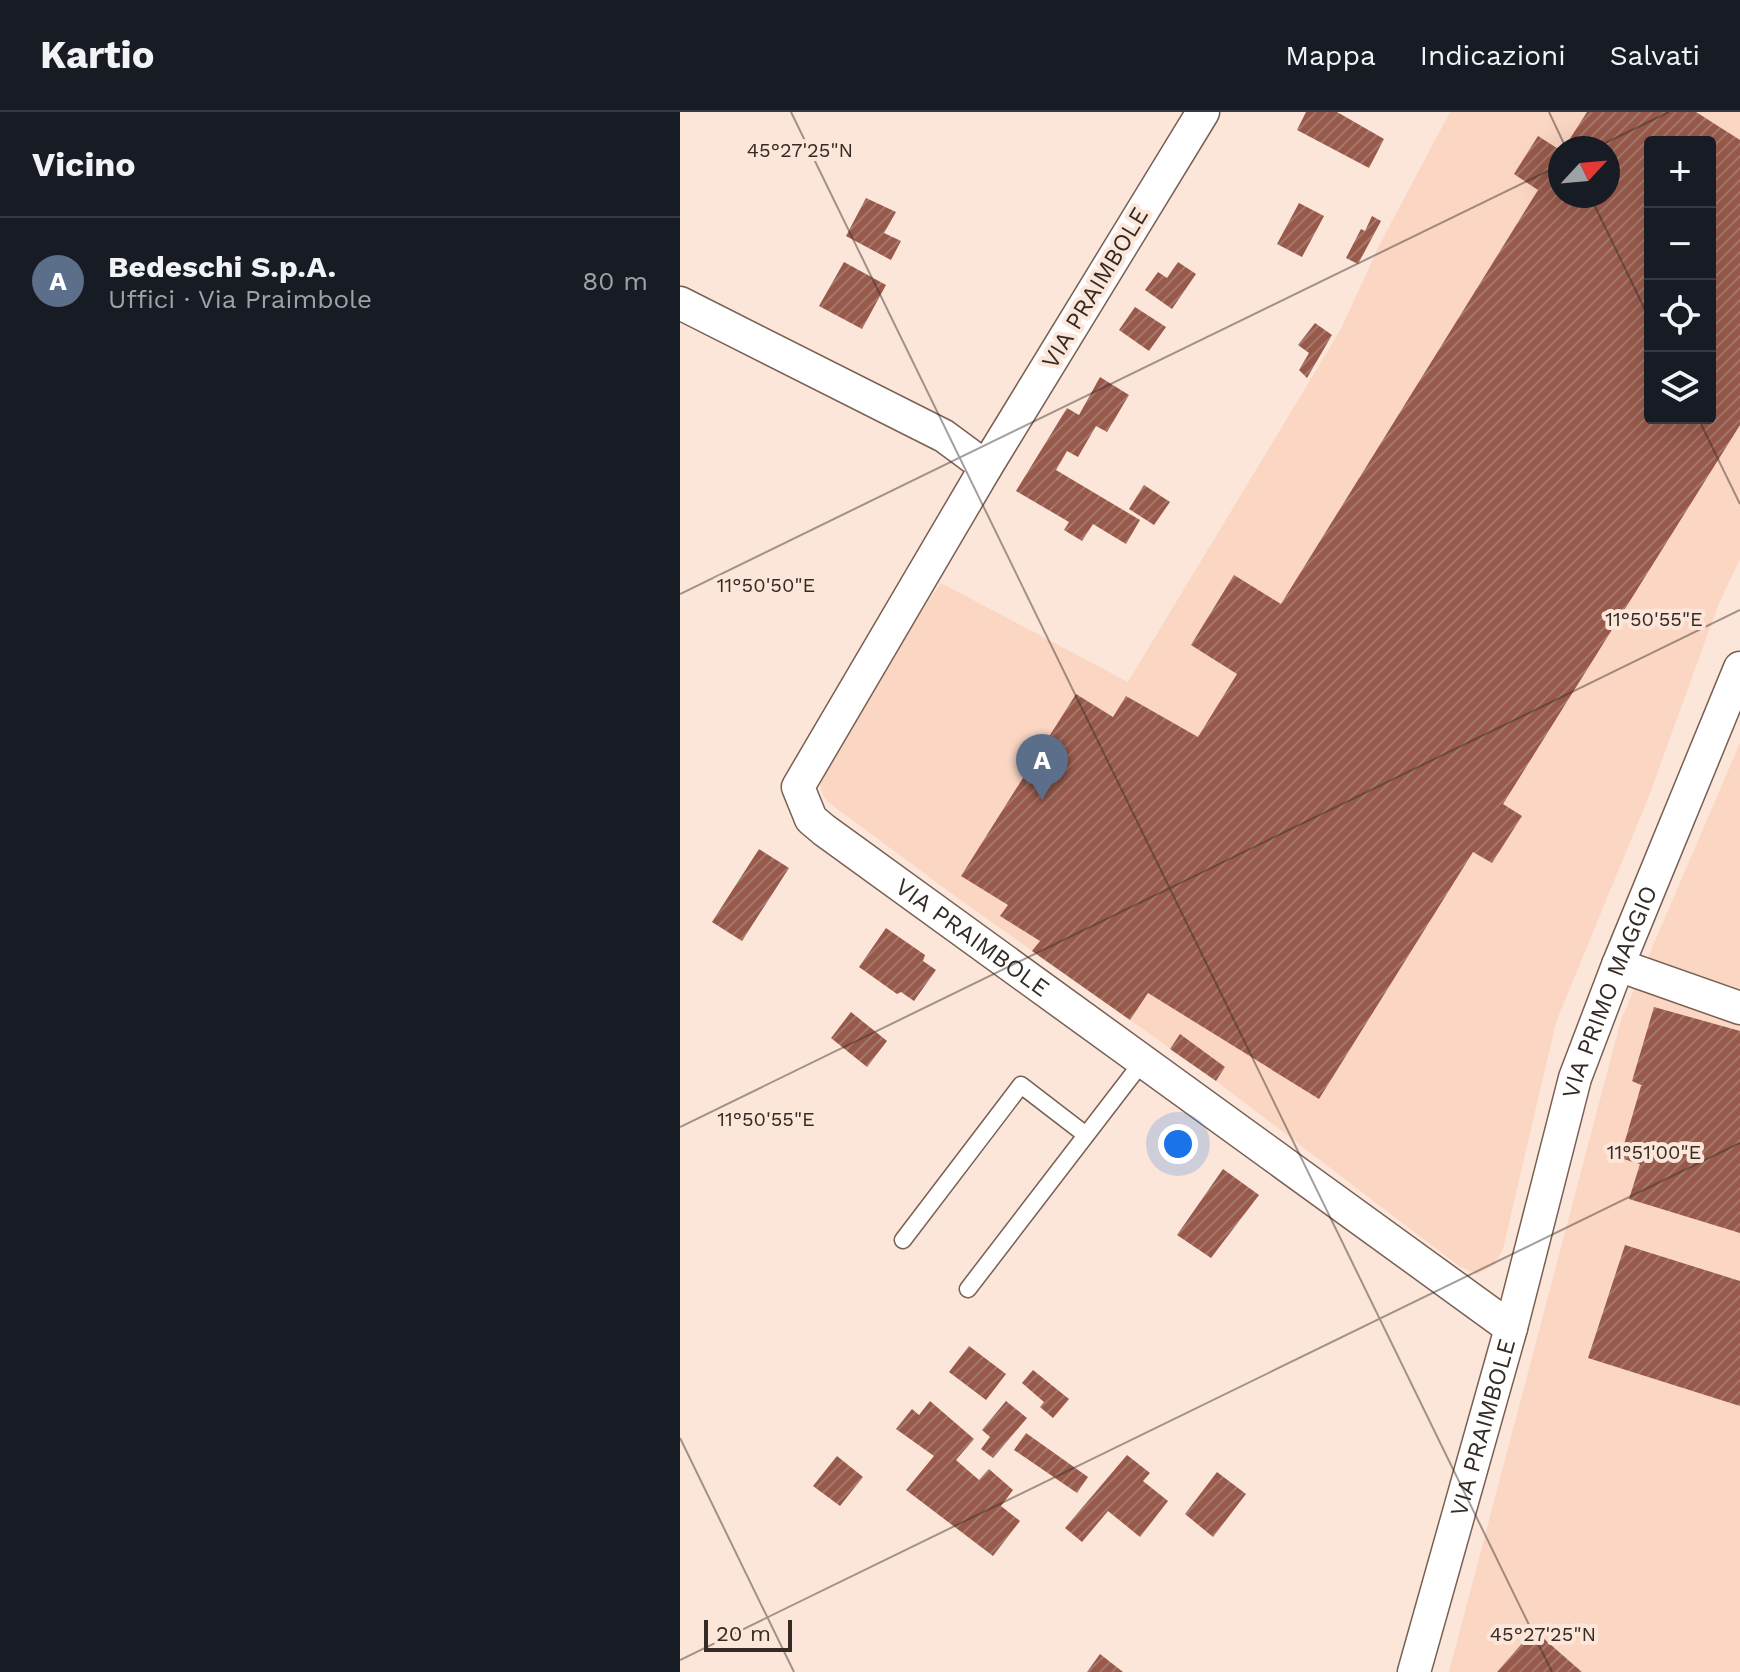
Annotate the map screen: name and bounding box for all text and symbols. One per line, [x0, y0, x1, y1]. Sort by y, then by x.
text: Kartio [40, 33, 154, 77]
text: Mappa [1285, 39, 1376, 72]
text: Indicazioni [1420, 39, 1566, 72]
text: Salvati [1610, 39, 1700, 72]
north arrow [1548, 136, 1620, 208]
map controls [1644, 136, 1716, 424]
button: + [1644, 136, 1716, 208]
text: 45°27'25"N [747, 138, 853, 162]
text: Vicino [32, 144, 136, 184]
street label: VIA PRAIMBOLE [1036, 202, 1154, 374]
button: − [1644, 208, 1716, 280]
text: Bedeschi S.p.A. [108, 249, 336, 284]
text: A [49, 266, 67, 296]
text: 80 m [582, 266, 648, 296]
button: locate [1644, 280, 1716, 352]
text: Uffici · Via Praimbole [108, 284, 372, 314]
button: layers [1644, 352, 1716, 424]
text: 11°50'50"E [717, 573, 815, 597]
text: 11°50'55"E [1605, 607, 1703, 631]
pin: A [1016, 734, 1068, 800]
street label: VIA PRAIMBOLE [890, 872, 1055, 1003]
street label: VIA PRIMO MAGGIO [1556, 882, 1663, 1101]
text: 11°50'55"E [717, 1107, 815, 1131]
your location [1158, 1124, 1198, 1164]
text: 11°51'00"E [1607, 1140, 1701, 1164]
street label: VIA PRAIMBOLE [1445, 1336, 1521, 1519]
scale bar [704, 1616, 792, 1652]
text: 20 m [716, 1621, 771, 1646]
text: 45°27'25"N [1490, 1622, 1596, 1646]

